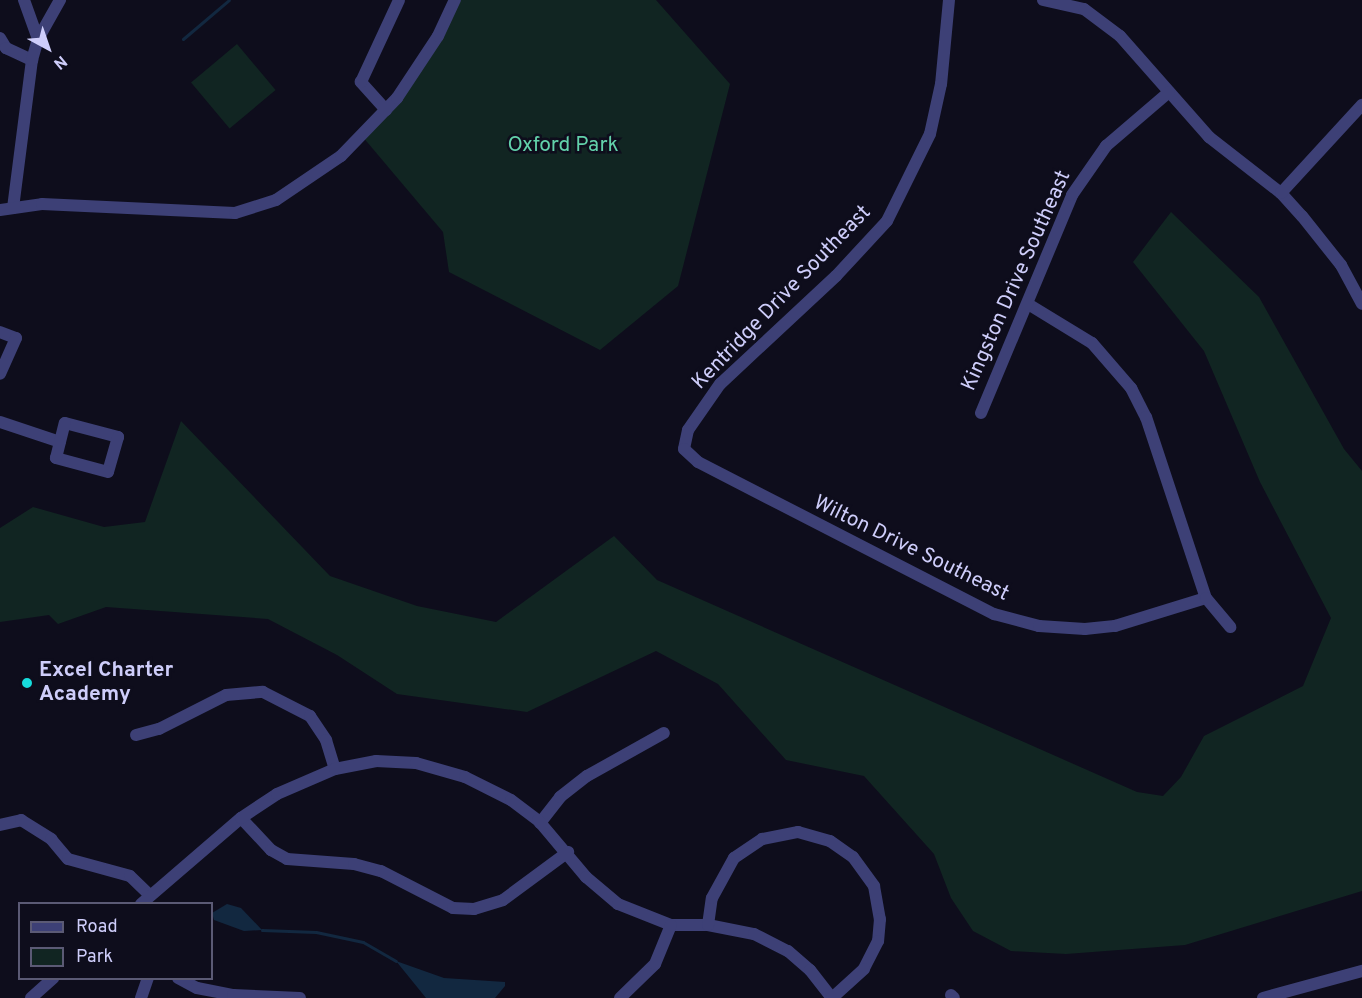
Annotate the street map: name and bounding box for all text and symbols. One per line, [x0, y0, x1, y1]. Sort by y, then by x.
north arrow [18, 18, 78, 78]
text: N [49, 50, 70, 73]
park label: Oxford Park [507, 133, 619, 159]
street label: Kingston Drive Southeast [957, 167, 1077, 395]
street label: Kentridge Drive Southeast [687, 201, 877, 395]
street label: Wilton Drive Southeast [809, 491, 1013, 607]
place label: Excel Charter Academy [39, 658, 173, 708]
marker: Excel Charter Academy [20, 676, 34, 690]
legend [18, 902, 213, 980]
text: Road [76, 916, 118, 939]
text: Park [76, 946, 113, 969]

